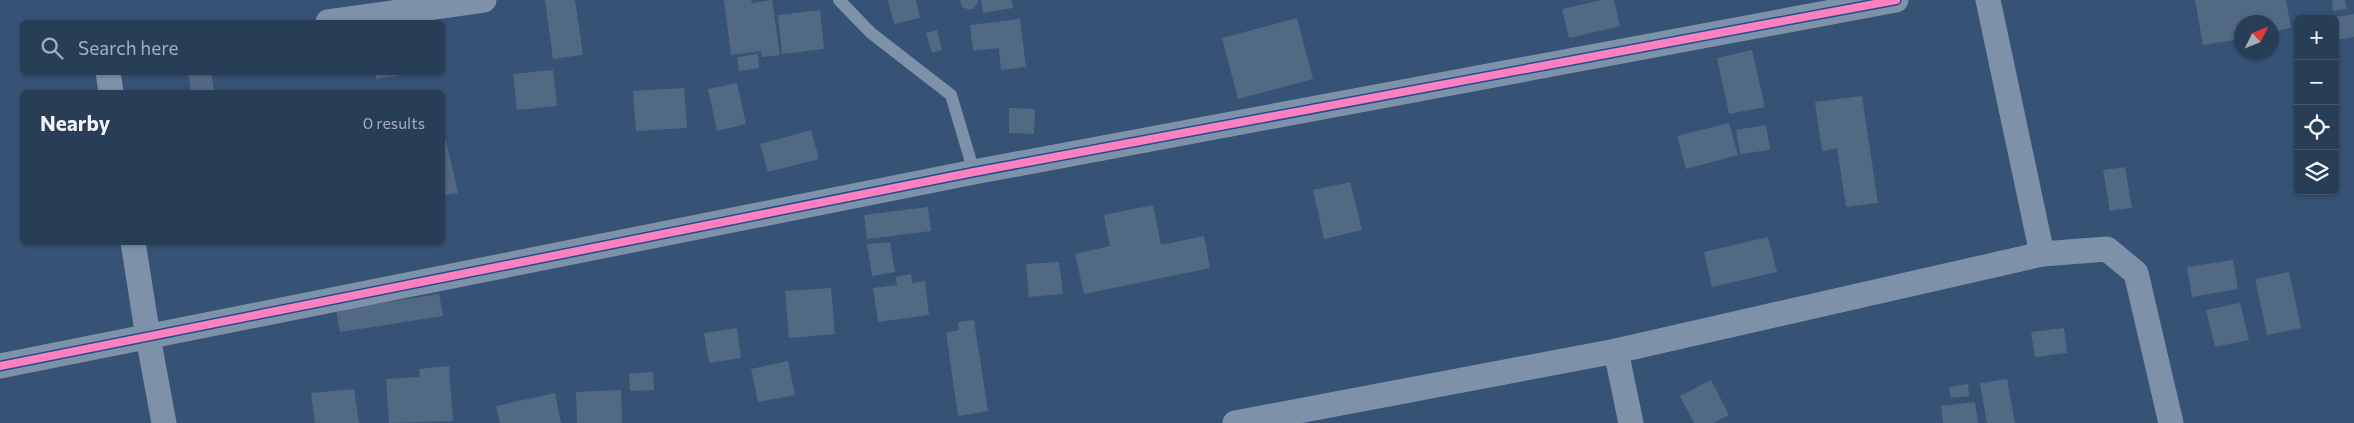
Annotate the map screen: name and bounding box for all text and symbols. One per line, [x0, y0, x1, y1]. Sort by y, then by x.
north arrow [2234, 15, 2279, 60]
map controls [2294, 15, 2339, 195]
button: + [2294, 15, 2339, 60]
search box [20, 20, 445, 75]
icon: search [38, 34, 66, 62]
text: Search here [78, 36, 178, 59]
button: − [2294, 60, 2339, 105]
button: locate [2294, 105, 2339, 150]
text: Nearby [40, 110, 110, 135]
text: 0 results [363, 113, 425, 132]
button: layers [2294, 150, 2339, 195]

